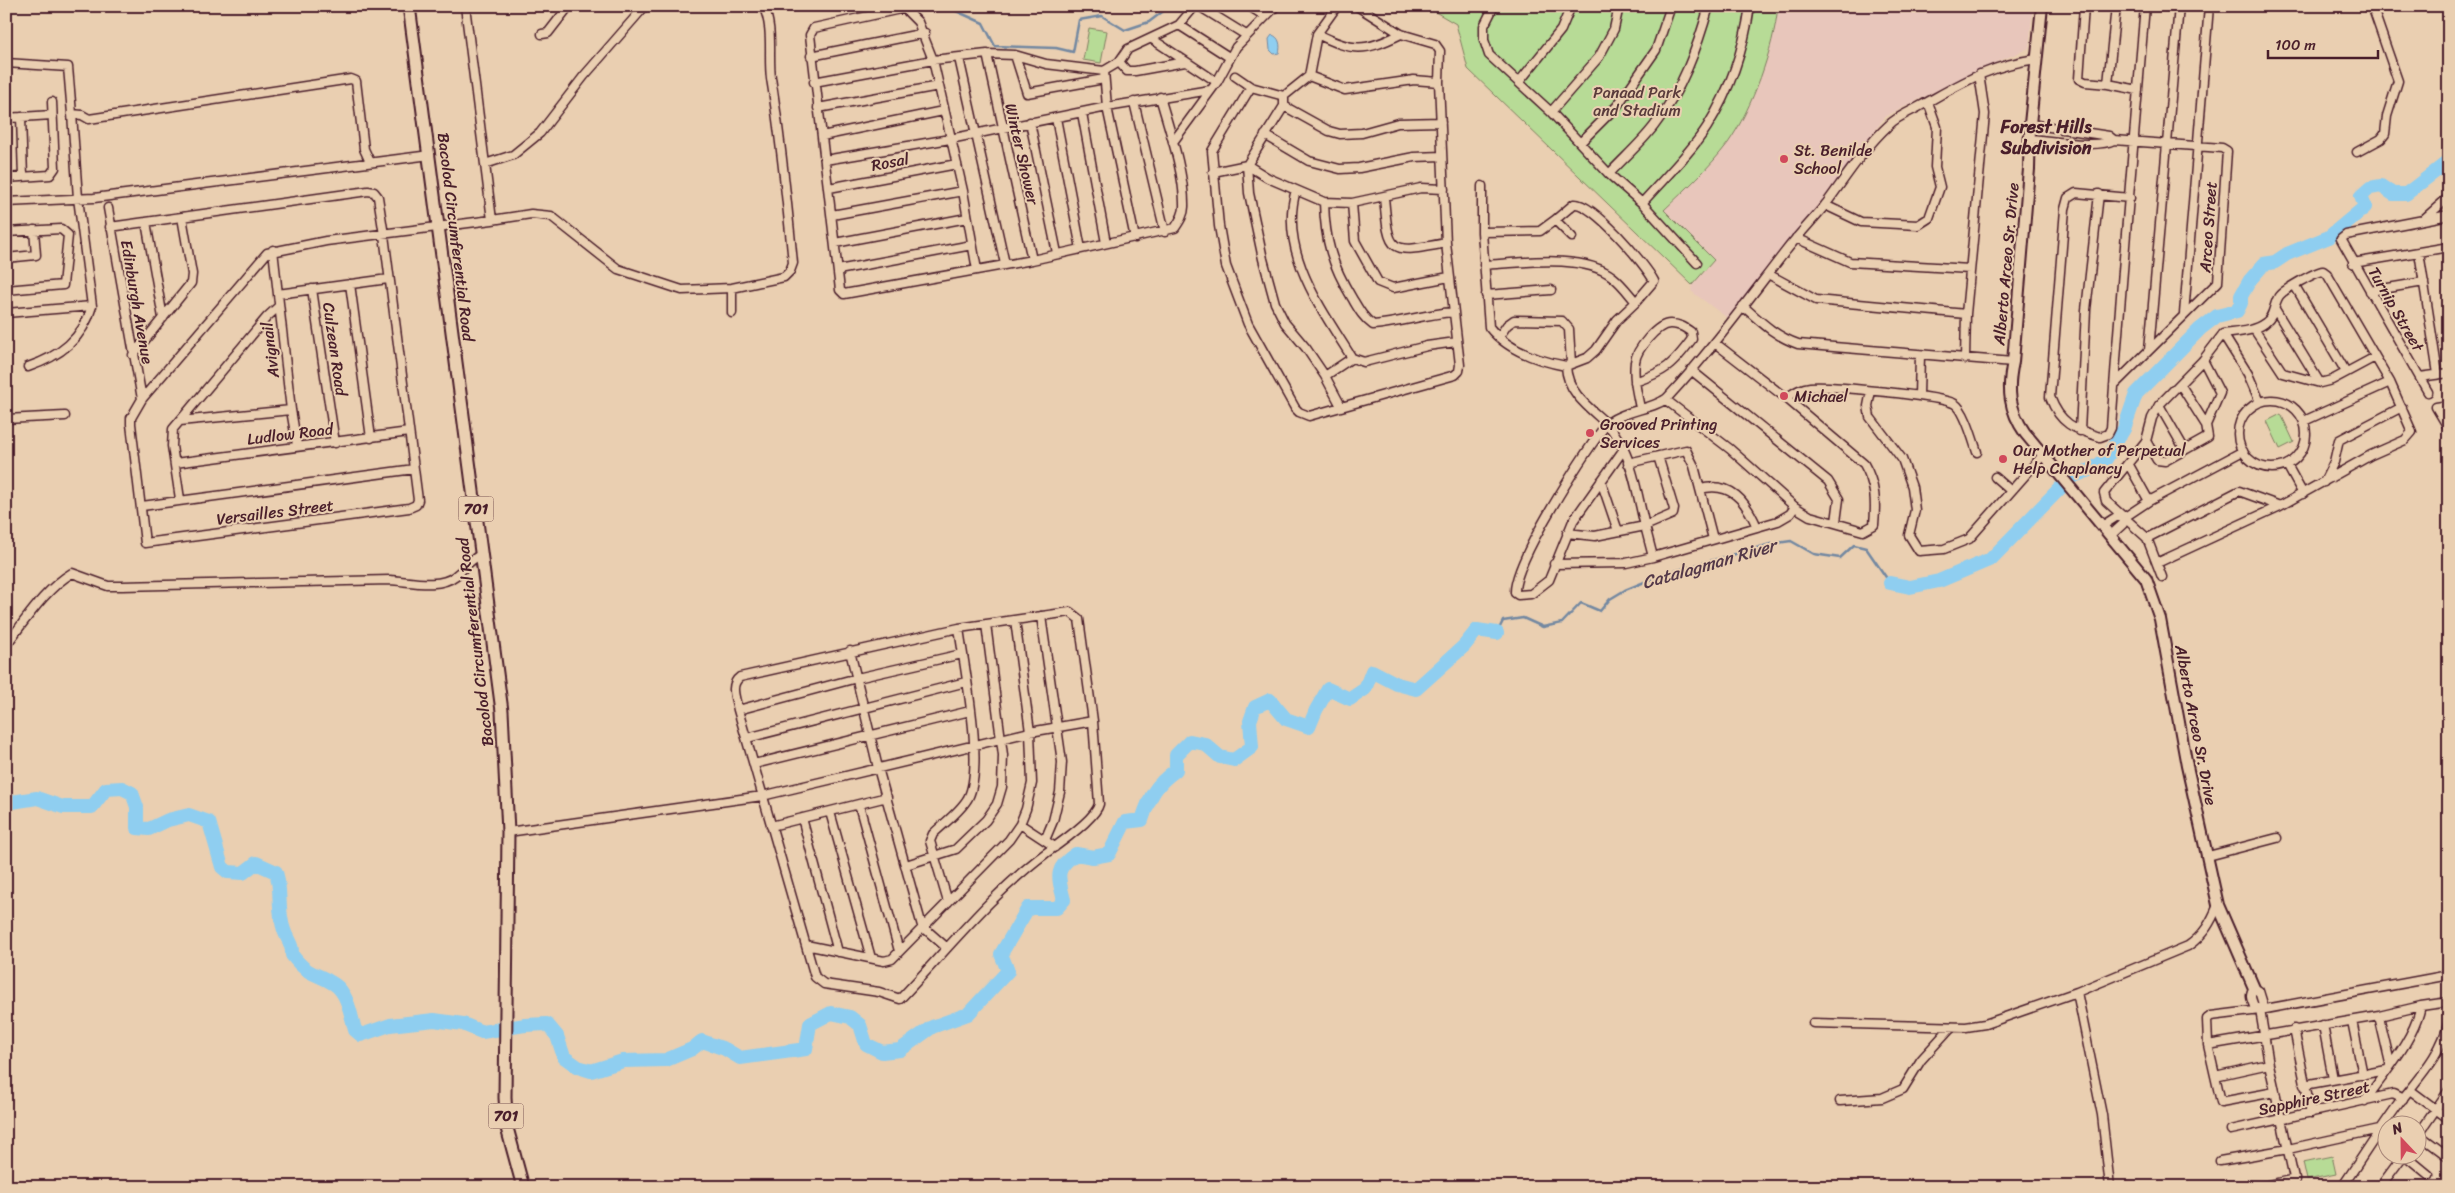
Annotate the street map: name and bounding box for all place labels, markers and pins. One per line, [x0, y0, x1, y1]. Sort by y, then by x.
place label: St. Benilde School [1794, 136, 1873, 183]
marker: St. Benilde School [1778, 153, 1790, 165]
place label: Michael [1794, 382, 1849, 411]
marker: Michael [1778, 390, 1790, 402]
place label: Grooved Printing Services [1600, 410, 1717, 457]
marker: Grooved Printing Services [1584, 427, 1596, 439]
place label: Our Mother of Perpetual Help Chaplancy [2013, 436, 2186, 483]
marker: Our Mother of Perpetual Help Chaplancy [1997, 453, 2009, 465]

